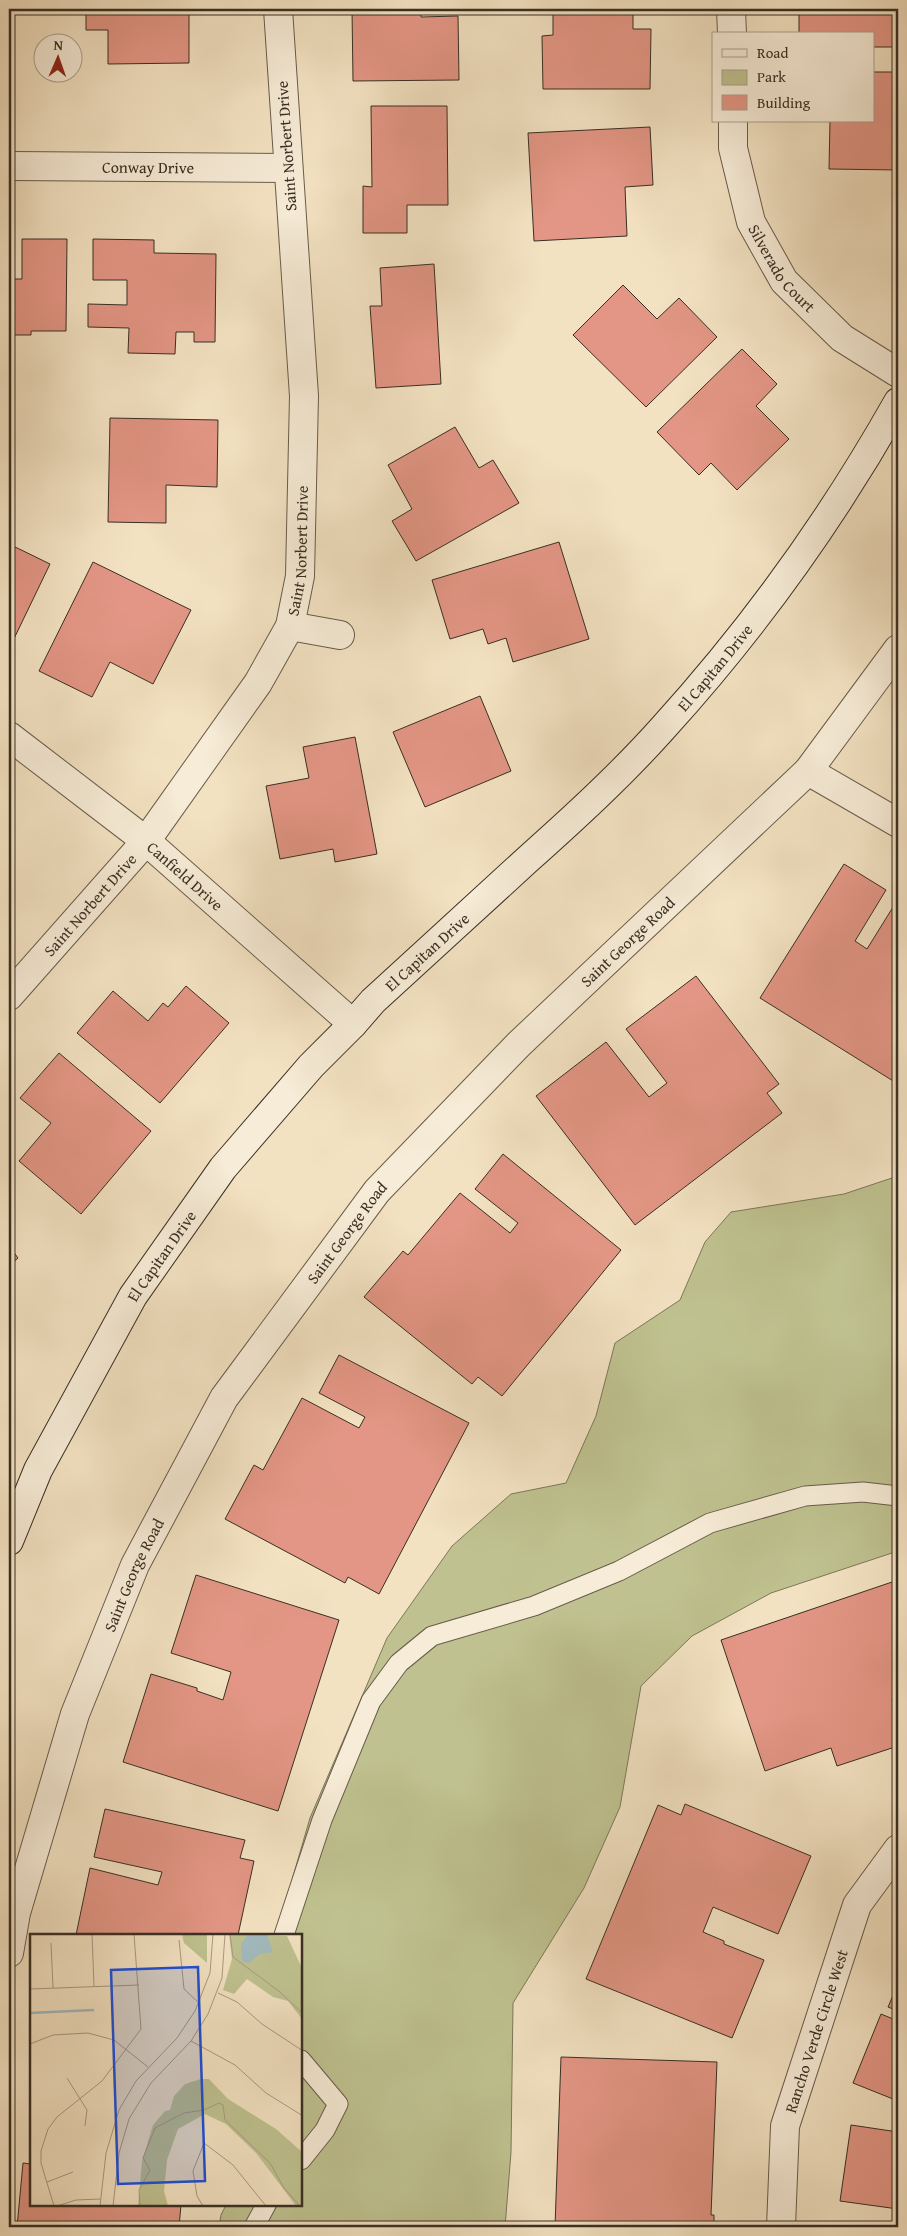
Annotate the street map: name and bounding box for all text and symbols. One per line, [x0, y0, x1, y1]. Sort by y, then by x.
north arrow [32, 32, 82, 82]
legend [712, 32, 874, 122]
text: N [53, 35, 64, 55]
text: Road [757, 42, 788, 63]
text: Park [757, 66, 786, 87]
street label: Saint Norbert Drive [269, 80, 303, 212]
text: Building [757, 92, 811, 113]
street label: Conway Drive [102, 155, 194, 179]
street label: Silverado Court [742, 220, 821, 318]
street label: Saint Norbert Drive [280, 485, 314, 618]
street label: El Capitan Drive [671, 619, 758, 717]
street label: Canfield Drive [142, 835, 229, 916]
street label: Saint Norbert Drive [37, 848, 142, 962]
street label: Saint George Road [575, 891, 680, 992]
street label: El Capitan Drive [379, 907, 475, 997]
street label: Saint George Road [300, 1175, 393, 1289]
street label: El Capitan Drive [120, 1205, 202, 1306]
street label: Saint George Road [97, 1514, 170, 1635]
inset map [30, 1934, 302, 2206]
street label: Rancho Verde Circle West [778, 1946, 854, 2116]

